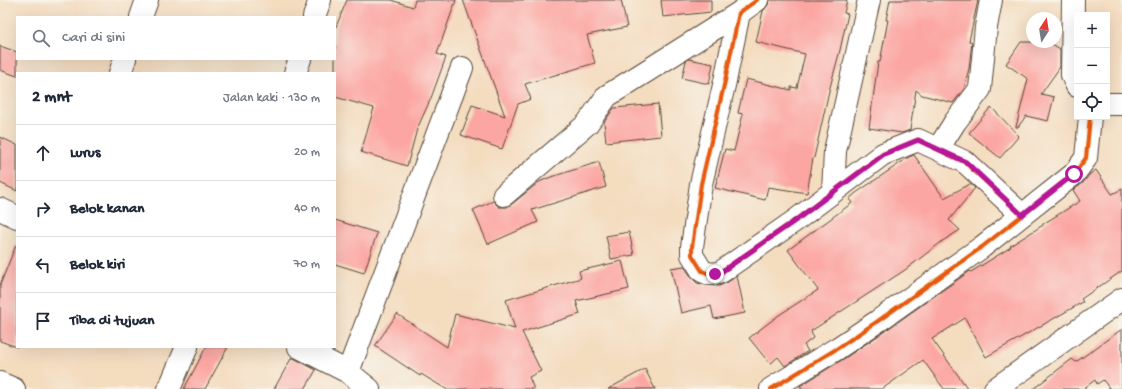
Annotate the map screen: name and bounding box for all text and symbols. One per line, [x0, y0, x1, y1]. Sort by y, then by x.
north arrow [1026, 12, 1062, 48]
map controls [1074, 12, 1110, 120]
button: + [1074, 12, 1110, 48]
search box [16, 16, 336, 60]
icon: search [30, 27, 52, 49]
text: Cari di sini [62, 29, 125, 47]
button: − [1074, 48, 1110, 84]
button: locate [1074, 84, 1110, 120]
text: 2 mnt [32, 88, 71, 108]
text: Jalan kaki · 130 m [223, 91, 320, 106]
icon: ahead [32, 142, 54, 164]
text: Lurus [70, 144, 100, 162]
text: 20 m [294, 145, 320, 160]
route start [1065, 165, 1083, 183]
icon: right [32, 198, 54, 220]
text: Belok kanan [70, 200, 144, 218]
text: 40 m [294, 201, 320, 216]
icon: left [32, 254, 54, 276]
text: Belok kiri [70, 256, 125, 274]
text: 70 m [294, 257, 320, 272]
route end [706, 265, 724, 283]
icon: arrive [32, 310, 54, 332]
text: Tiba di tujuan [70, 312, 154, 330]

